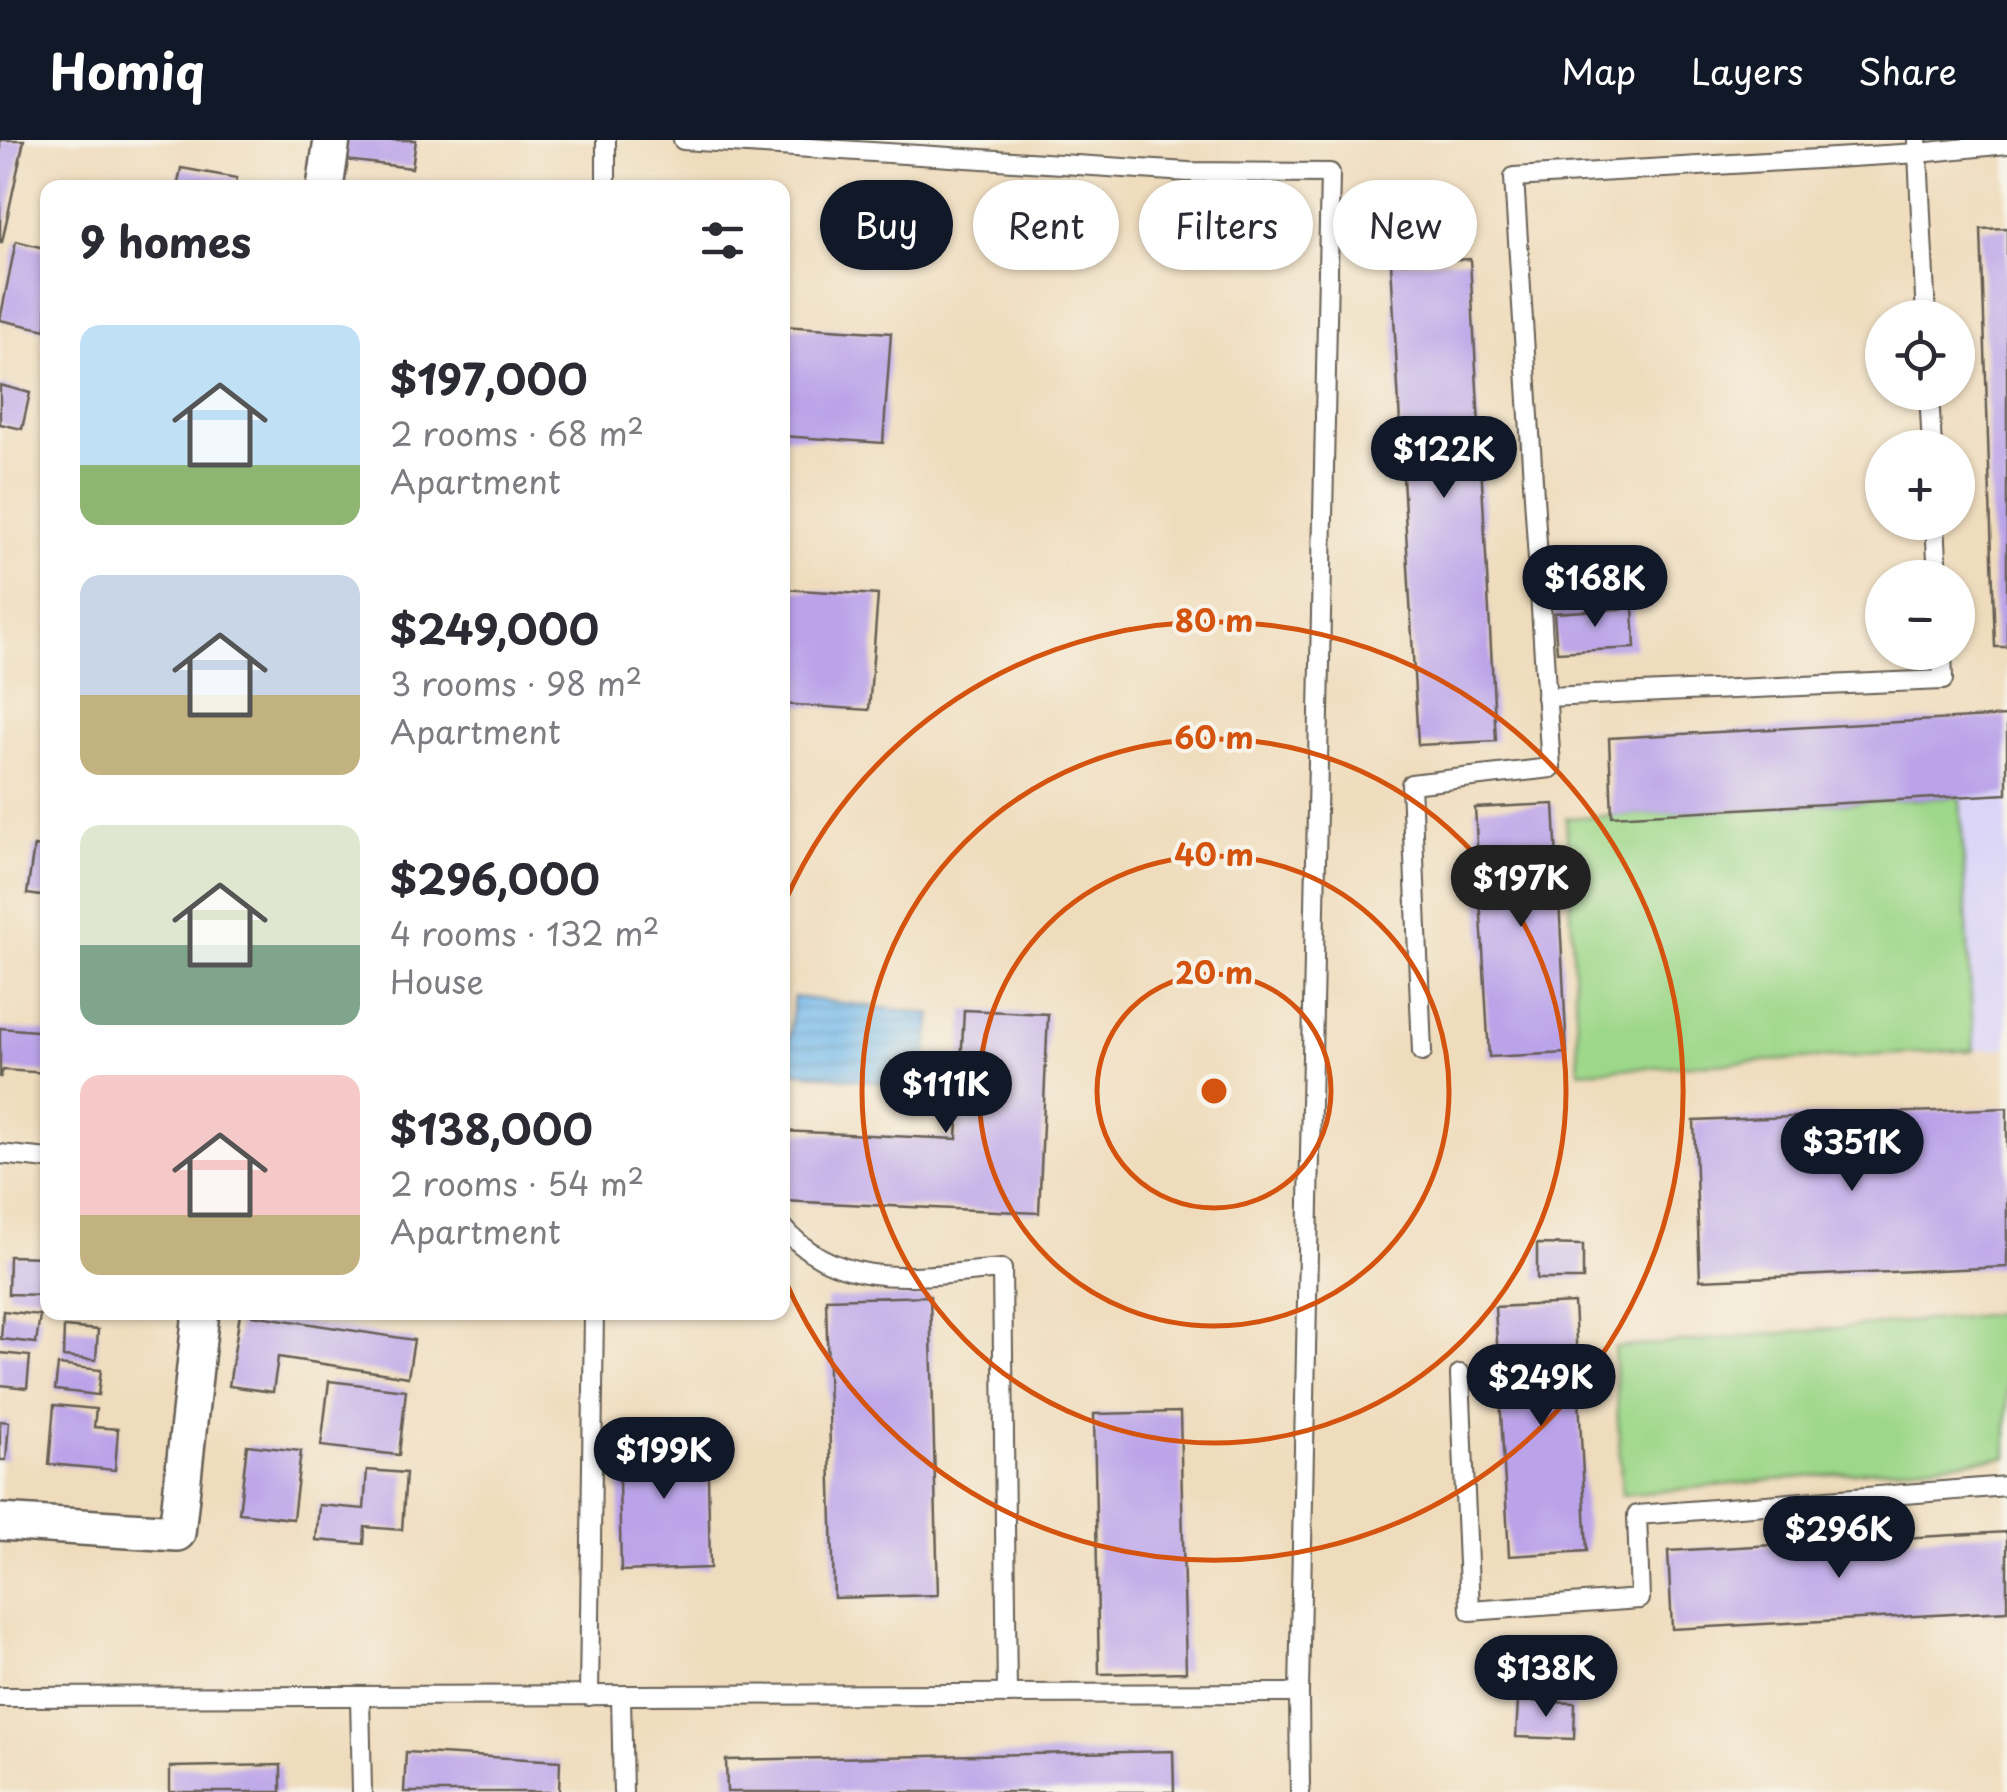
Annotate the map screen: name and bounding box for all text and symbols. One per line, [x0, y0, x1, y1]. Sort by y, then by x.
text: Homiq [50, 34, 205, 106]
text: Map [1561, 44, 1636, 97]
text: Layers [1691, 44, 1803, 97]
text: Share [1858, 44, 1957, 97]
chip: Buy [820, 180, 953, 270]
chip: Rent [973, 180, 1119, 270]
chip: Filters [1139, 180, 1313, 270]
chip: New [1333, 180, 1477, 270]
text: 9 homes [80, 209, 251, 272]
icon: filters [695, 213, 750, 268]
map controls [1865, 300, 1975, 670]
button: locate [1865, 300, 1975, 410]
text: $197,000 [390, 346, 588, 409]
icon: home [160, 365, 280, 485]
text: 2 rooms · 68 m² [390, 409, 644, 457]
pin: $122K [1374, 416, 1514, 501]
text: $122K [1393, 424, 1495, 472]
button: + [1865, 430, 1975, 540]
text: Apartment [390, 457, 561, 505]
pin: $168K [1525, 545, 1665, 630]
text: $168K [1544, 553, 1646, 601]
button: − [1865, 560, 1975, 670]
text: $249,000 [390, 596, 599, 659]
text: 80 m [1175, 597, 1253, 642]
icon: home [160, 615, 280, 735]
text: 3 rooms · 98 m² [390, 659, 642, 707]
text: Apartment [390, 707, 561, 755]
text: 60 m [1174, 714, 1254, 759]
text: 40 m [1174, 831, 1254, 876]
pin: $197K [1451, 845, 1591, 930]
text: $296,000 [390, 846, 600, 909]
text: $197K [1473, 853, 1569, 901]
icon: home [160, 865, 280, 985]
text: 4 rooms · 132 m² [390, 909, 660, 957]
text: 20 m [1175, 949, 1253, 994]
text: House [390, 957, 484, 1005]
pin: $111K [876, 1051, 1016, 1136]
text: $111K [902, 1059, 990, 1107]
centre of rings [1196, 1073, 1232, 1109]
text: $138,000 [390, 1096, 593, 1159]
pin: $351K [1782, 1109, 1922, 1194]
icon: home [160, 1115, 280, 1235]
text: $351K [1803, 1117, 1901, 1165]
text: 2 rooms · 54 m² [390, 1159, 644, 1207]
text: Apartment [390, 1207, 561, 1255]
pin: $249K [1471, 1344, 1611, 1429]
text: $249K [1489, 1352, 1593, 1400]
pin: $199K [594, 1417, 734, 1502]
text: $199K [616, 1425, 712, 1473]
pin: $296K [1769, 1496, 1909, 1581]
text: $296K [1785, 1504, 1893, 1552]
pin: $138K [1476, 1635, 1616, 1720]
text: $138K [1496, 1643, 1596, 1691]

